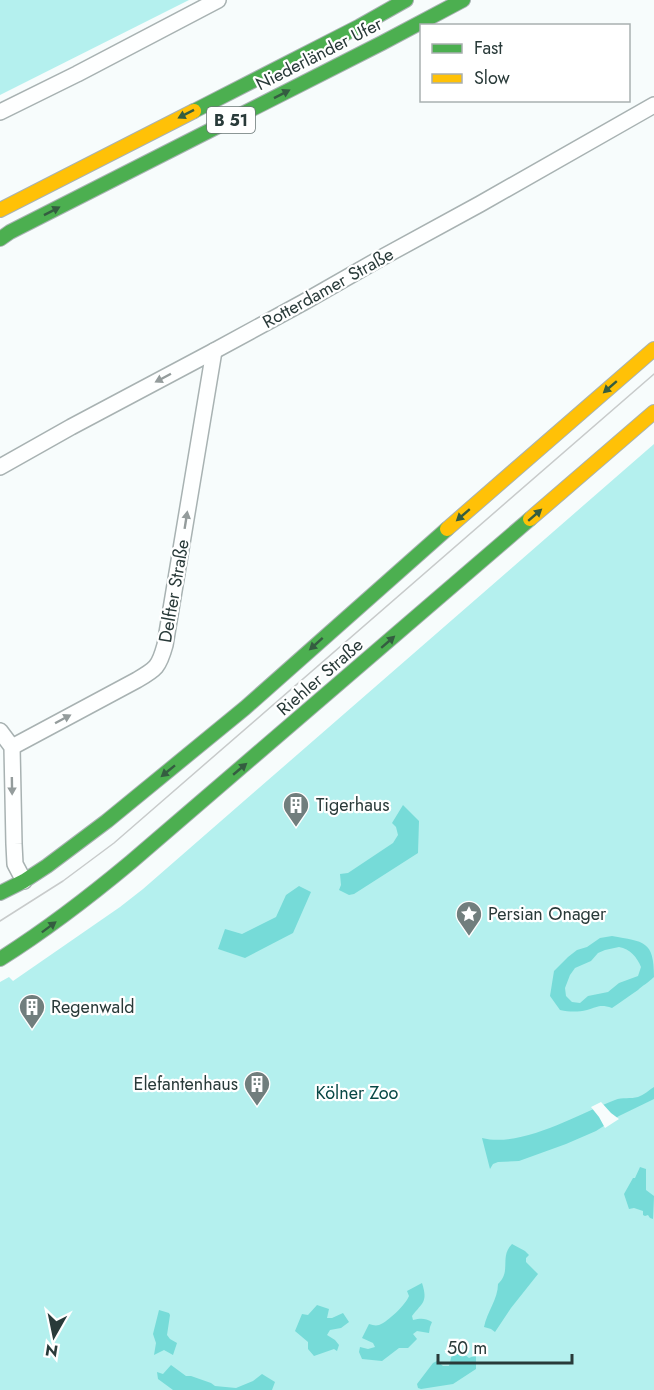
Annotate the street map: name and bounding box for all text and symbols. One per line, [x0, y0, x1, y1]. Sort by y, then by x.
street label: Niederländer Ufer [251, 11, 388, 97]
legend [420, 24, 630, 102]
text: Fast [474, 35, 503, 61]
text: Slow [474, 65, 511, 91]
one-way arrow [273, 89, 290, 99]
road number: B 51 [207, 107, 255, 133]
one-way arrow [177, 109, 195, 119]
one-way arrow [43, 206, 60, 216]
street label: Rotterdamer Straße [258, 241, 398, 335]
one-way arrow [154, 373, 171, 383]
one-way arrow [603, 380, 618, 393]
one-way arrow [456, 508, 471, 521]
one-way arrow [527, 509, 542, 522]
one-way arrow [182, 510, 191, 529]
street label: Delfter Straße [152, 537, 196, 645]
street label: Riehler Straße [271, 632, 369, 722]
one-way arrow [380, 636, 396, 649]
one-way arrow [309, 637, 324, 651]
one-way arrow [55, 714, 72, 724]
one-way arrow [232, 763, 248, 776]
one-way arrow [161, 764, 176, 776]
one-way arrow [8, 776, 17, 795]
building icon: Tigerhaus [281, 790, 311, 828]
place label: Tigerhaus [316, 792, 390, 818]
place icon: Persian Onager [454, 899, 484, 937]
place label: Persian Onager [488, 901, 607, 927]
one-way arrow [41, 921, 56, 933]
building icon: Regenwald [17, 992, 47, 1030]
place label: Regenwald [51, 994, 135, 1020]
building icon: Elefantenhaus [242, 1069, 272, 1107]
place label: Elefantenhaus [134, 1071, 238, 1097]
park label: Kölner Zoo [316, 1080, 399, 1106]
north arrow [24, 1306, 84, 1366]
scale bar [438, 1327, 572, 1365]
text: 50 m [447, 1335, 487, 1361]
text: N [44, 1338, 60, 1363]

